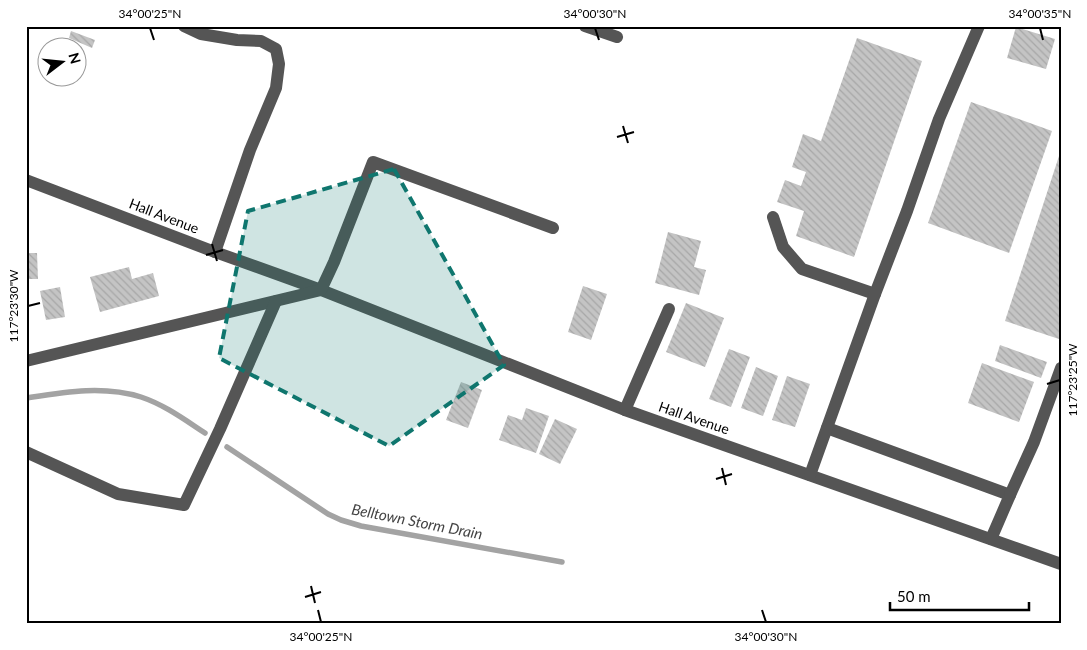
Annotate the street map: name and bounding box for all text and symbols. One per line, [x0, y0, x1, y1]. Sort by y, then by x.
text: 34°00'25"N [119, 6, 181, 21]
text: 34°00'30"N [564, 6, 626, 21]
text: 34°00'35"N [1009, 6, 1071, 21]
north arrow [38, 38, 88, 88]
text: N [65, 51, 85, 66]
street label: Hall Avenue [127, 194, 202, 237]
text: 117°23'30"W [6, 269, 21, 343]
text: 117°23'25"W [1065, 343, 1080, 417]
street label: Hall Avenue [657, 398, 732, 438]
water label: Belltown Storm Drain [350, 499, 484, 543]
scale bar [890, 580, 1028, 612]
text: 50 m [897, 587, 931, 605]
text: 34°00'25"N [290, 629, 352, 644]
text: 34°00'30"N [735, 629, 797, 644]

